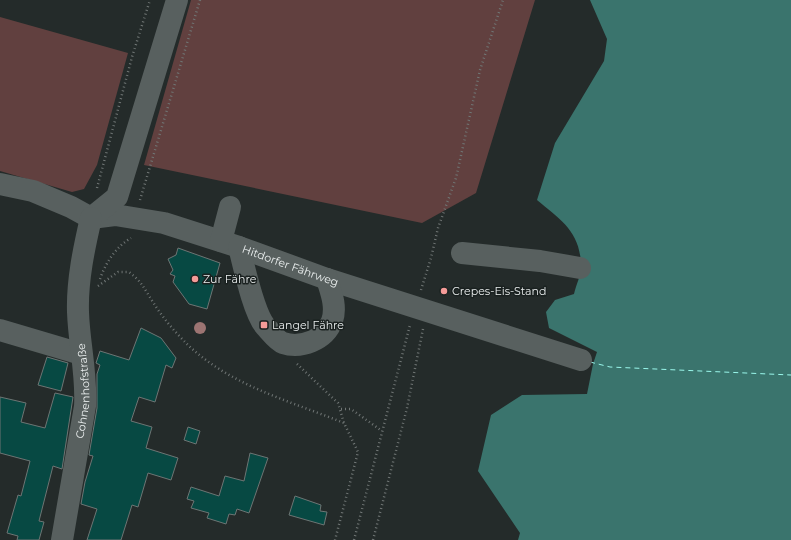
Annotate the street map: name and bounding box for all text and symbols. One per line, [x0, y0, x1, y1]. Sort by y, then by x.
street label: Hitdorfer Fährweg [240, 242, 340, 289]
place label: Zur Fähre [203, 272, 257, 286]
marker: Zur Fähre [190, 274, 200, 284]
place label: Crepes-Eis-Stand [452, 284, 546, 298]
marker: Crepes-Eis-Stand [439, 286, 449, 296]
place label: Langel Fähre [272, 318, 344, 332]
marker: Langel Fähre [259, 320, 269, 330]
street label: Cohnenhofstraße [73, 342, 92, 440]

